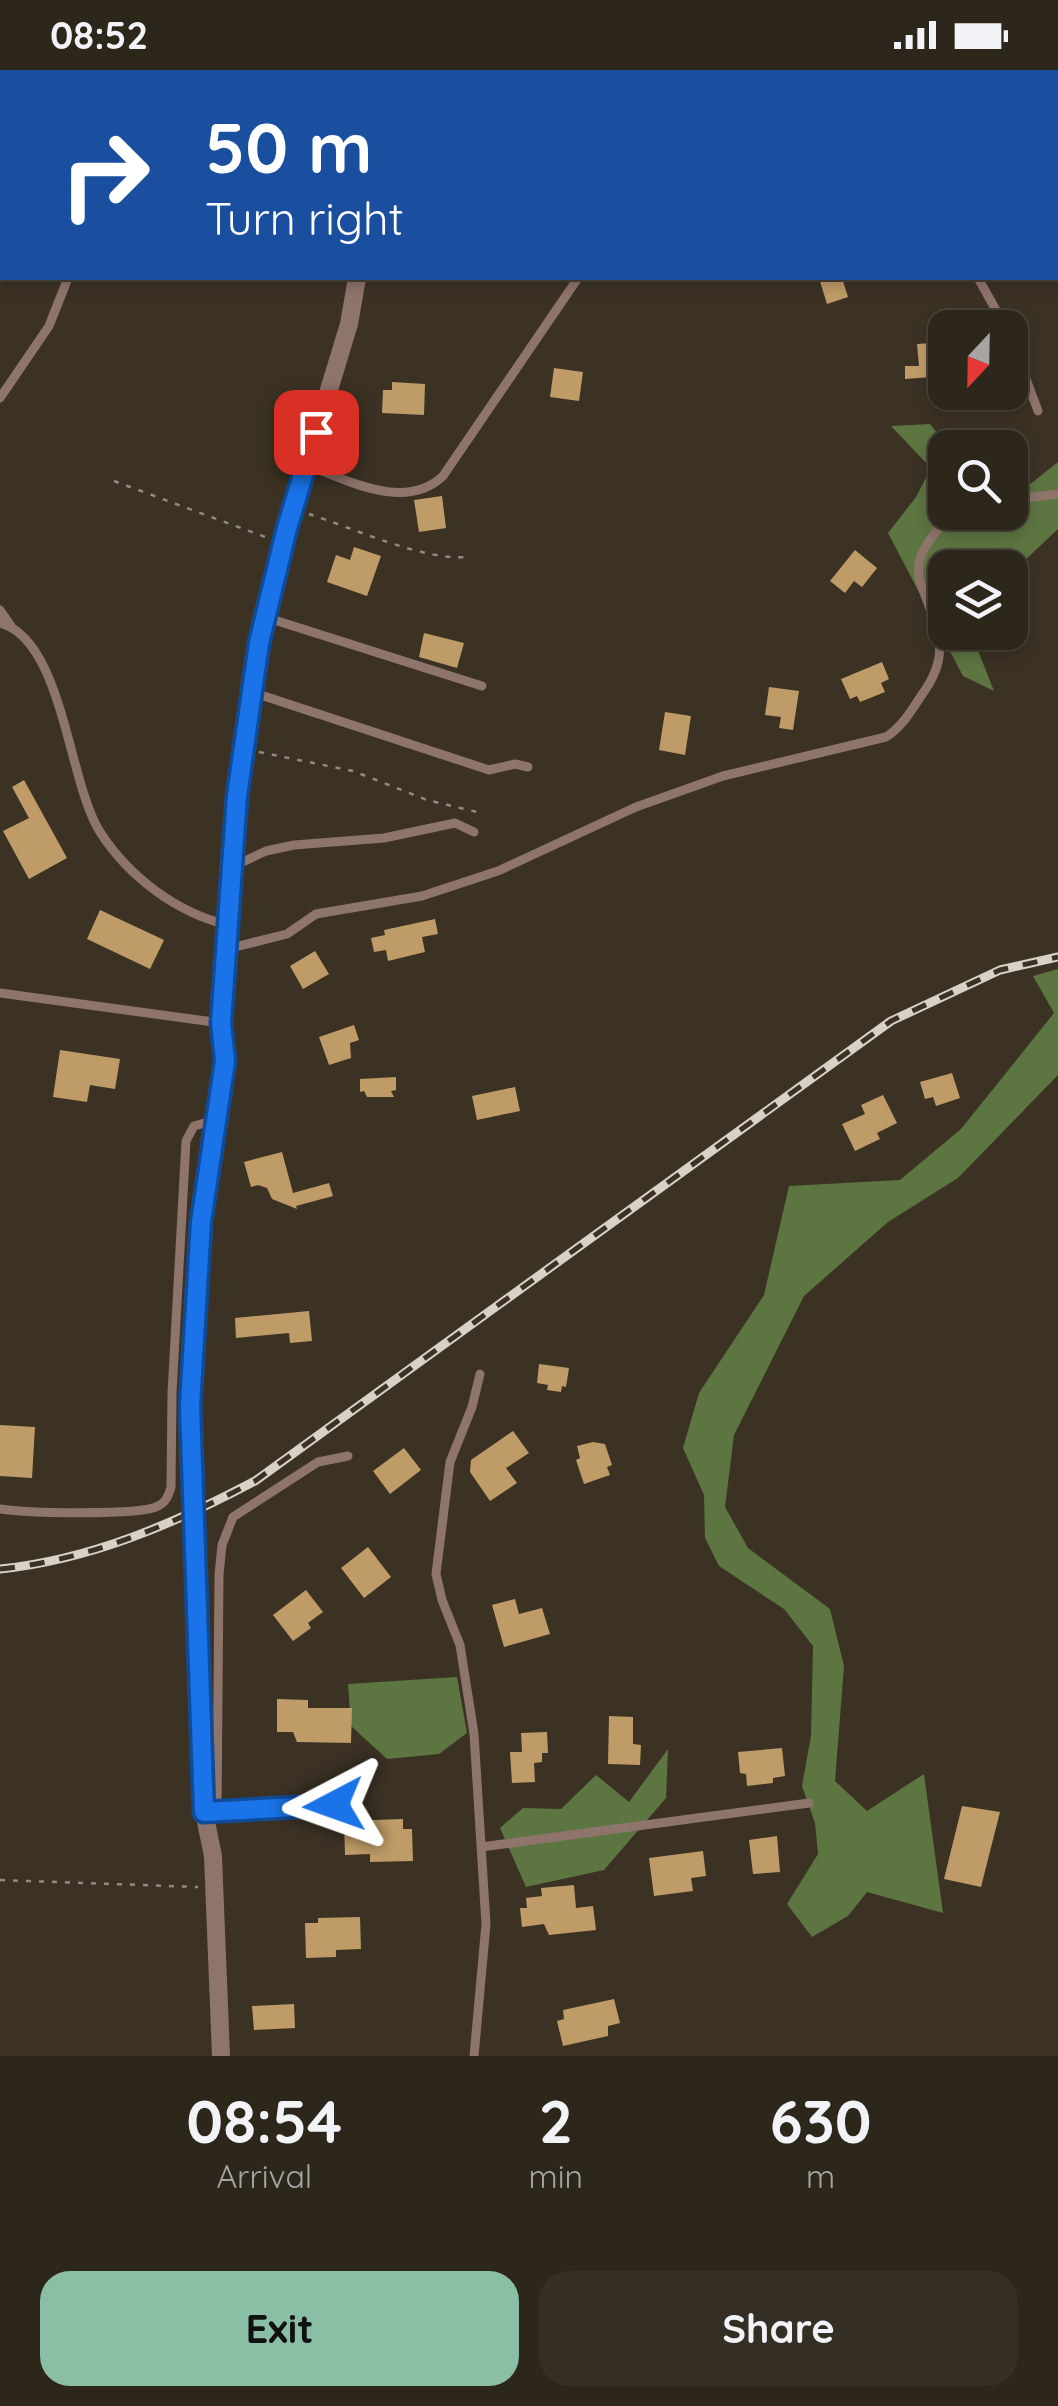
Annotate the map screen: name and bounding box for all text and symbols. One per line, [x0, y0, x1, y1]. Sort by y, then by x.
text: 08:52 [50, 11, 148, 59]
text: 50 m [205, 103, 372, 191]
icon: right [40, 110, 170, 240]
text: Turn right [205, 190, 404, 246]
north arrow [928, 310, 1028, 410]
map controls [928, 310, 1028, 650]
pin [274, 390, 359, 475]
icon: arrive [289, 405, 344, 460]
button: search [928, 430, 1028, 530]
button: layers [928, 550, 1028, 650]
position arrow [282, 1753, 386, 1857]
text: 08:54 [186, 2083, 342, 2158]
text: 2 [539, 2083, 573, 2158]
text: 630 [769, 2083, 872, 2158]
text: Arrival [216, 2156, 312, 2196]
text: min [529, 2156, 583, 2196]
text: m [806, 2156, 835, 2196]
button: Exit [40, 2271, 519, 2386]
button: Share [539, 2271, 1018, 2386]

